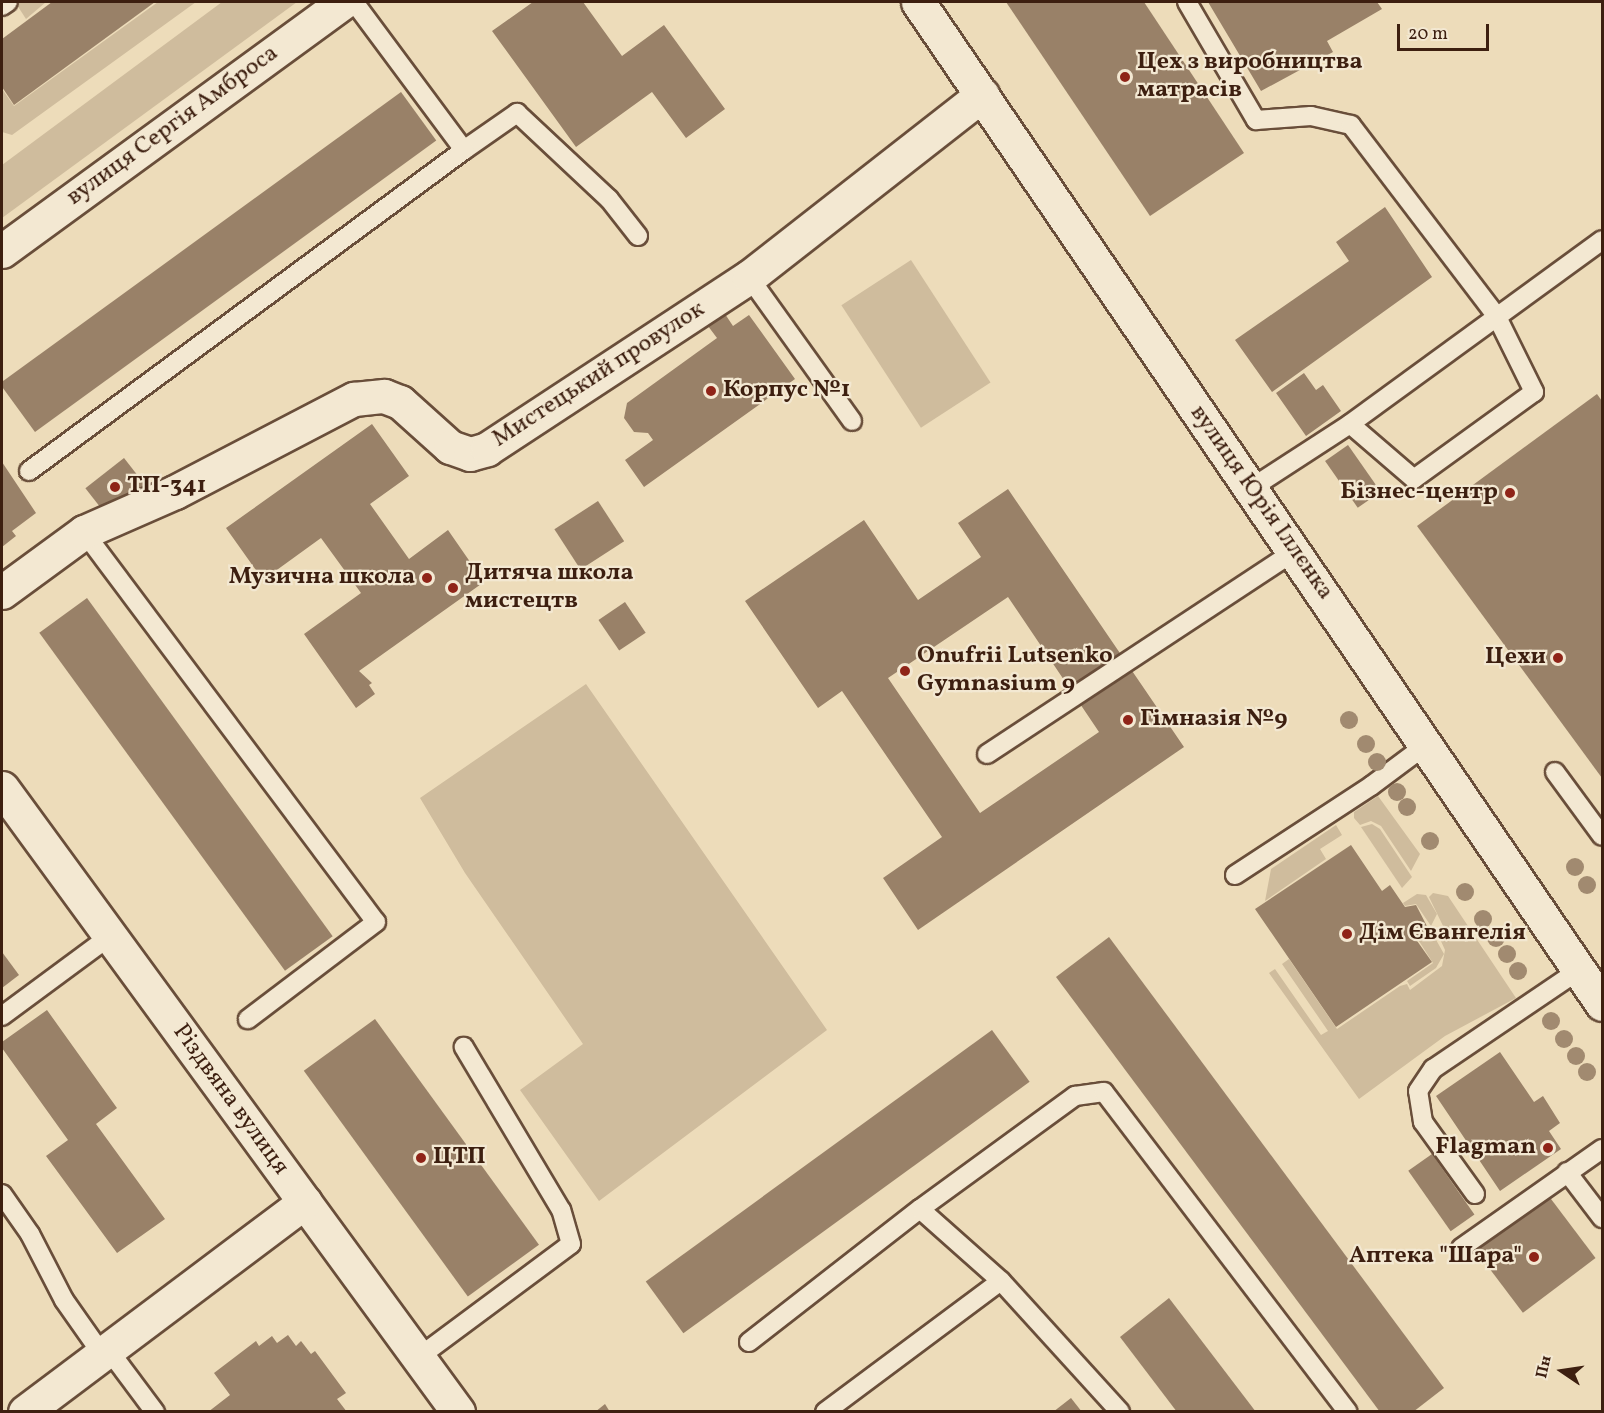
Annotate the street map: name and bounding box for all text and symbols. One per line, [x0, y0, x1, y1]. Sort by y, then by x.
scale bar [1400, 12, 1492, 50]
text: 20 m [1408, 22, 1448, 47]
street label: вулиця Сергія Амброса [62, 40, 284, 212]
place label: Цех з виробництва матрасів [1137, 49, 1363, 105]
marker: Цех з виробництва матрасів [1118, 70, 1132, 84]
street label: Мистецький провулок [488, 296, 710, 454]
place label: Корпус №1 [723, 377, 850, 405]
marker: Корпус №1 [704, 384, 718, 398]
street label: вулиця Юрія Іллєнка [1183, 400, 1339, 606]
place label: ТП-341 [127, 473, 206, 501]
place label: Бізнес-центр [1340, 479, 1498, 507]
marker: ТП-341 [108, 480, 122, 494]
marker: Бізнес-центр [1503, 486, 1517, 500]
place label: Дитяча школа мистецтв [465, 560, 633, 616]
place label: Музична школа [229, 564, 415, 592]
marker: Музична школа [420, 571, 434, 585]
marker: Дитяча школа мистецтв [446, 581, 460, 595]
place label: Onufrii Lutsenko Gymnasium 9 [917, 643, 1113, 699]
place label: Цехи [1485, 644, 1546, 672]
marker: Цехи [1551, 651, 1565, 665]
marker: Onufrii Lutsenko Gymnasium 9 [898, 664, 912, 678]
place label: Гімназія №9 [1140, 706, 1287, 734]
marker: Гімназія №9 [1121, 713, 1135, 727]
place label: Дім Євангелія [1359, 920, 1526, 948]
marker: Дім Євангелія [1340, 927, 1354, 941]
street label: Різдвяна вулиця [166, 1019, 294, 1181]
place label: Flagman [1435, 1134, 1536, 1162]
marker: Flagman [1541, 1141, 1555, 1155]
place label: ЦТП [433, 1144, 486, 1172]
marker: ЦТП [414, 1151, 428, 1165]
place label: Аптека "Шара" [1349, 1243, 1522, 1271]
marker: Аптека "Шара" [1527, 1250, 1541, 1264]
north arrow [1532, 1341, 1592, 1401]
text: Пн [1531, 1353, 1558, 1381]

